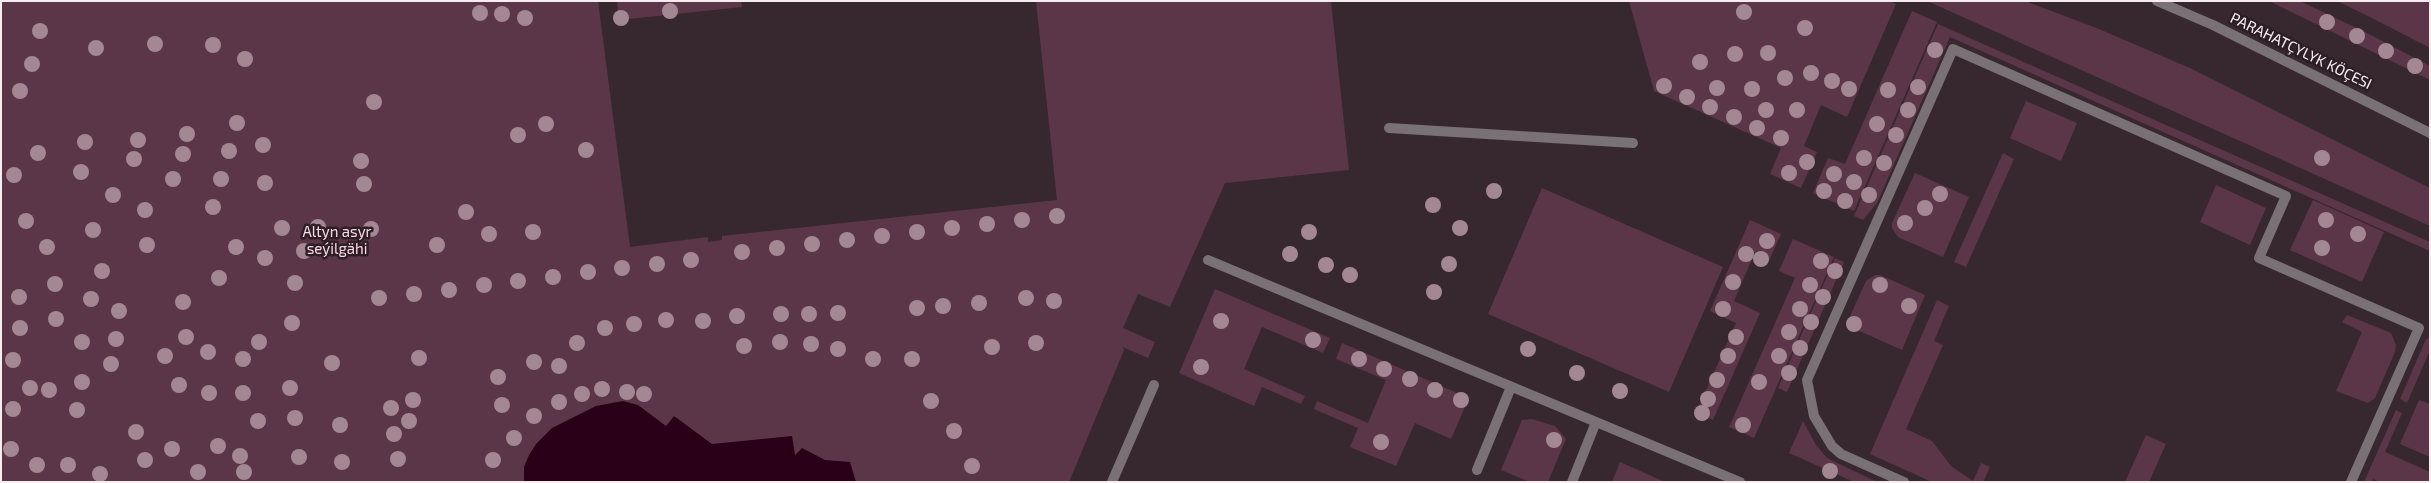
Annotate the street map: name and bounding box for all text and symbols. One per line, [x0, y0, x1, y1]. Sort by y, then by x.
street label: PARAHATÇYLYK KÖÇESI [2227, 9, 2375, 93]
park label: Altyn asyr seýilgähi [302, 223, 372, 258]

